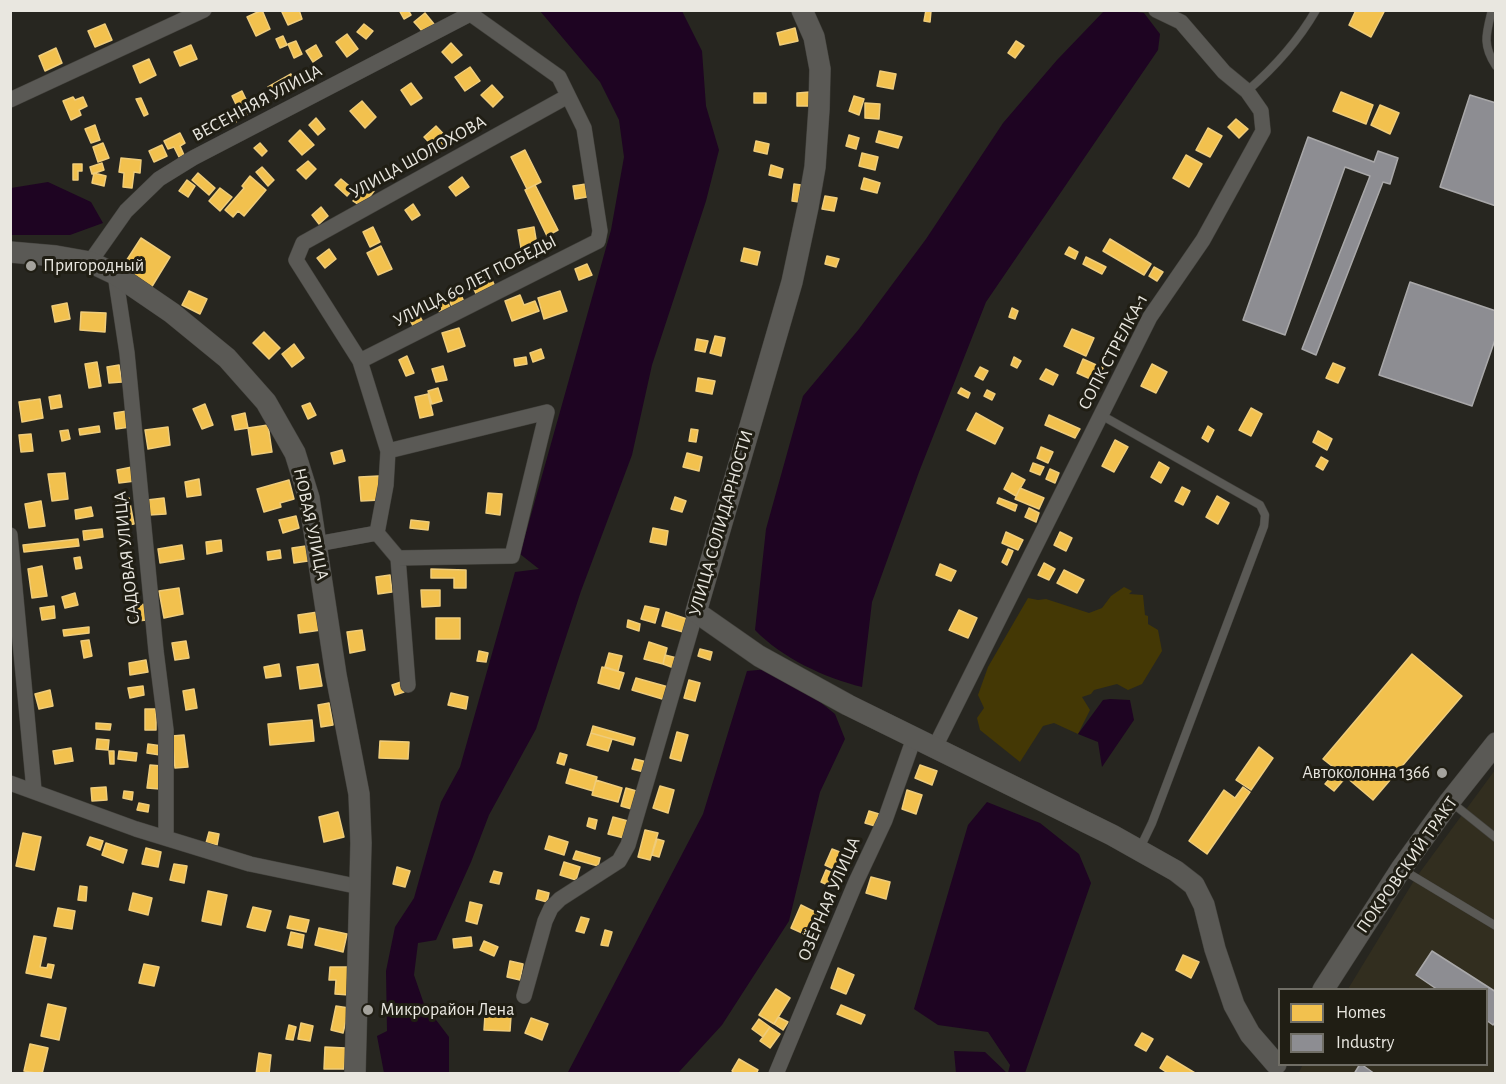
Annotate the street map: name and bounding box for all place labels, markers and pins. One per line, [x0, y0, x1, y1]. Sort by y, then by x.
place label: Пригородный [43, 255, 144, 277]
marker: Пригородный [24, 259, 38, 273]
place label: Автоколонна 1366 [1302, 762, 1430, 784]
marker: Автоколонна 1366 [1435, 766, 1449, 780]
place label: Микрорайон Лена [380, 999, 514, 1021]
marker: Микрорайон Лена [361, 1003, 375, 1017]

